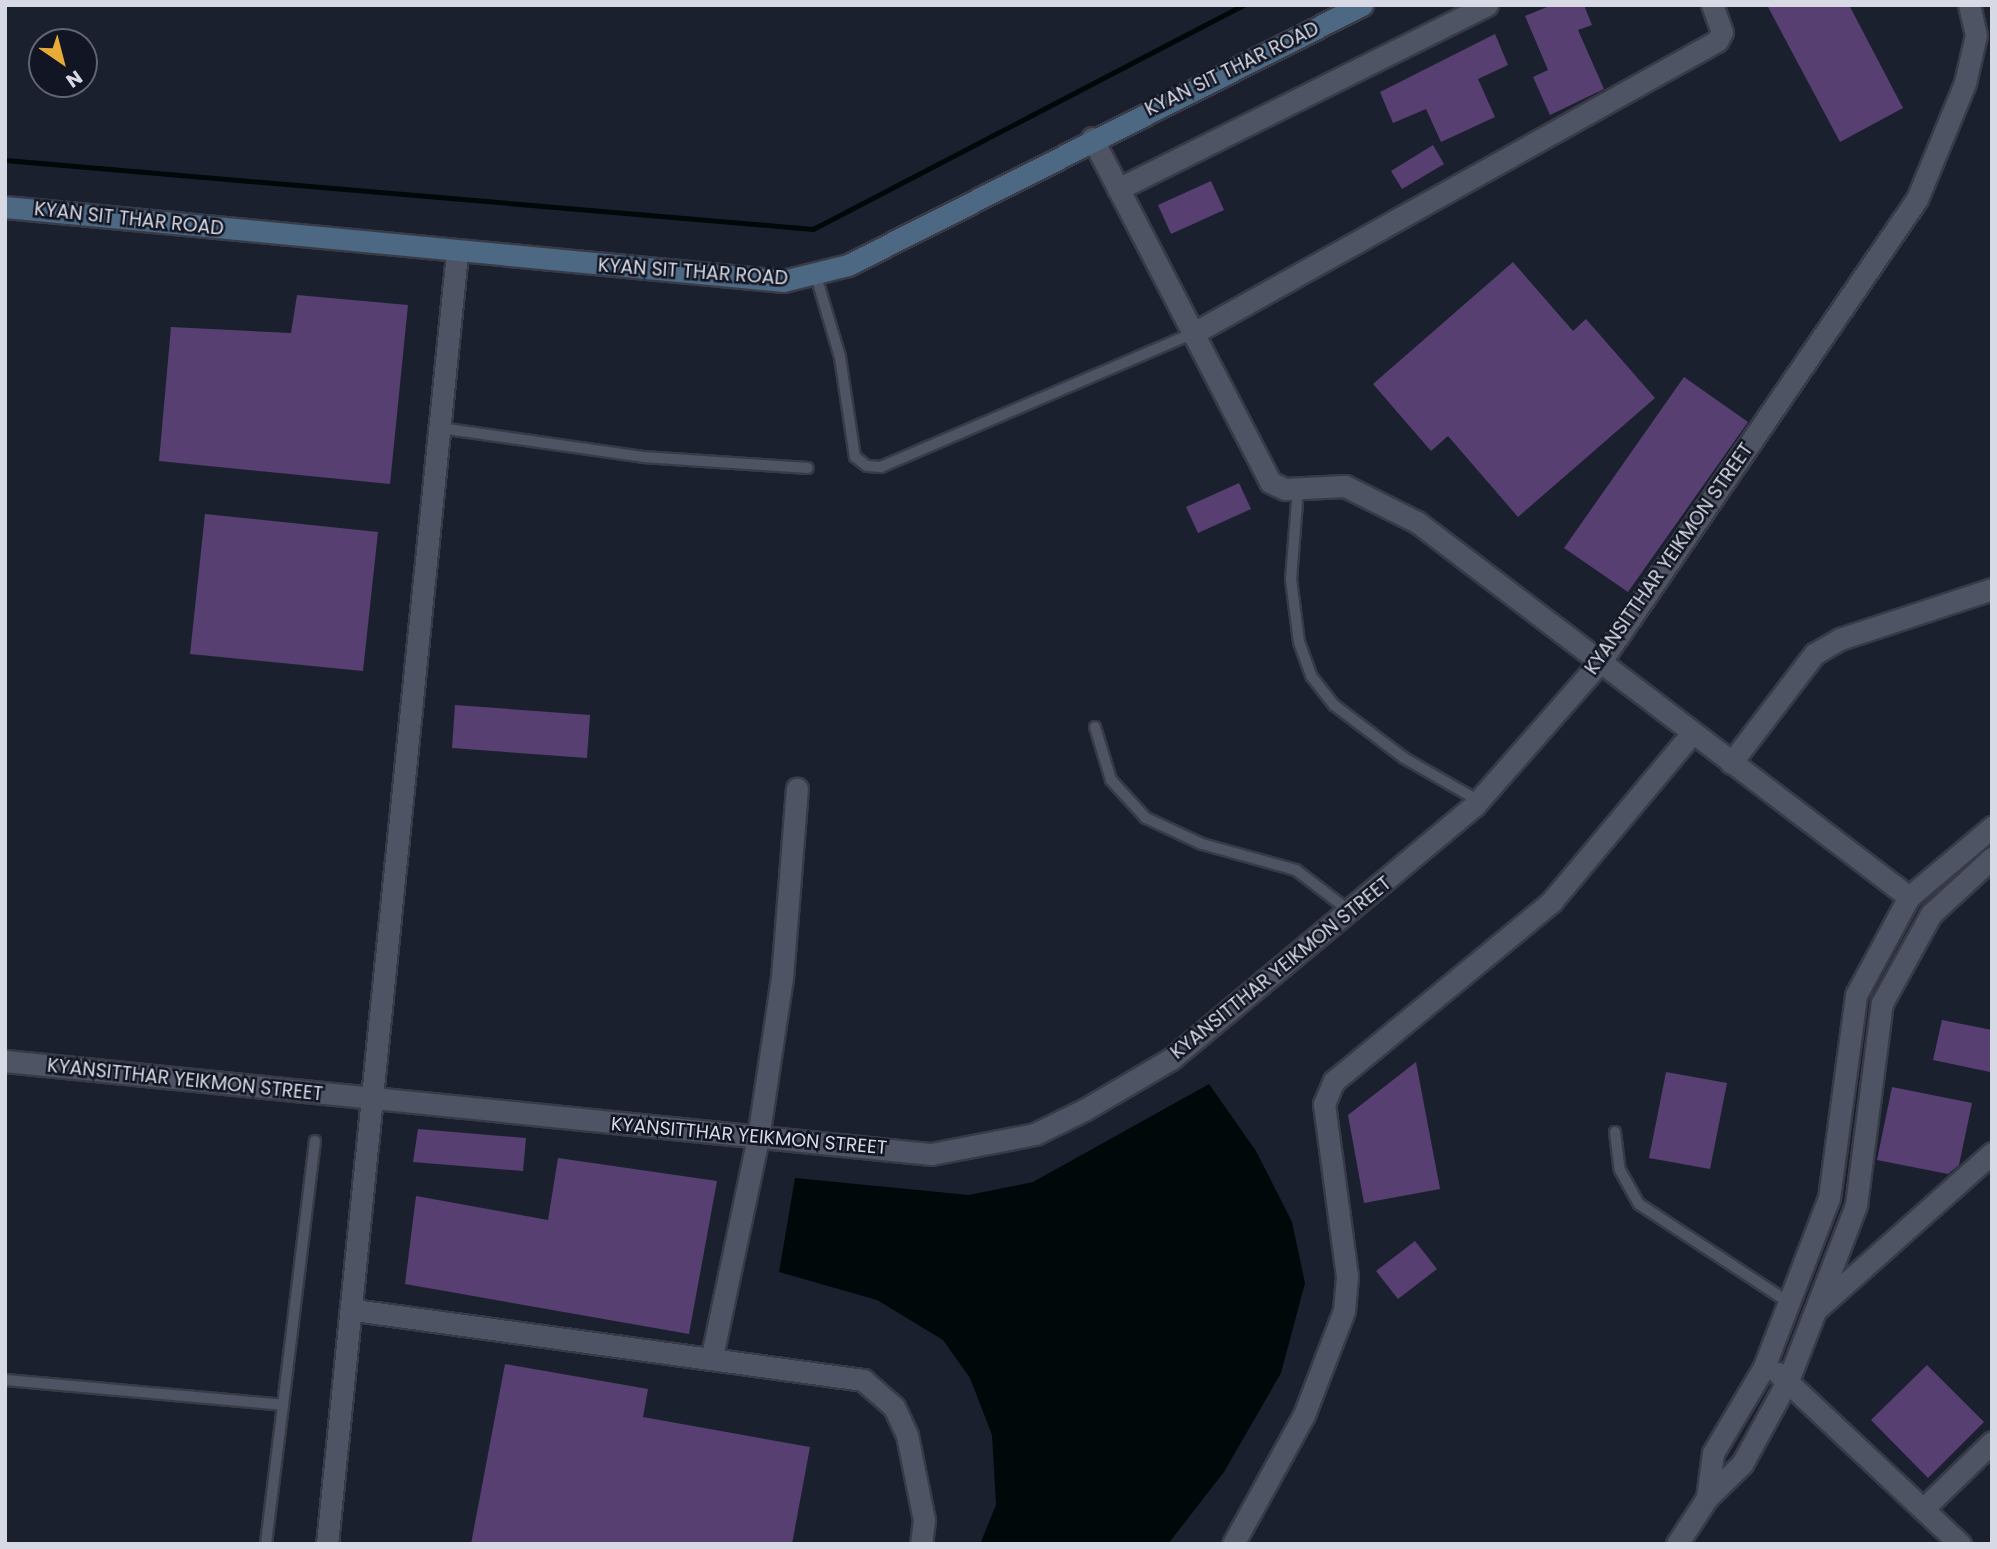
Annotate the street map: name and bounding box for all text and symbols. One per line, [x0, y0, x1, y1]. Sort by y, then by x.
street label: KYAN SIT THAR ROAD [1141, 17, 1323, 121]
north arrow [28, 28, 98, 98]
text: N [61, 64, 88, 94]
street label: KYAN SIT THAR ROAD [33, 198, 225, 240]
street label: KYAN SIT THAR ROAD [597, 254, 789, 290]
street label: KYANSITTHAR YEIKMON STREET [1580, 439, 1758, 679]
street label: KYANSITTHAR YEIKMON STREET [1166, 872, 1396, 1064]
street label: KYANSITTHAR YEIKMON STREET [46, 1054, 324, 1106]
street label: KYANSITTHAR YEIKMON STREET [610, 1113, 888, 1159]

